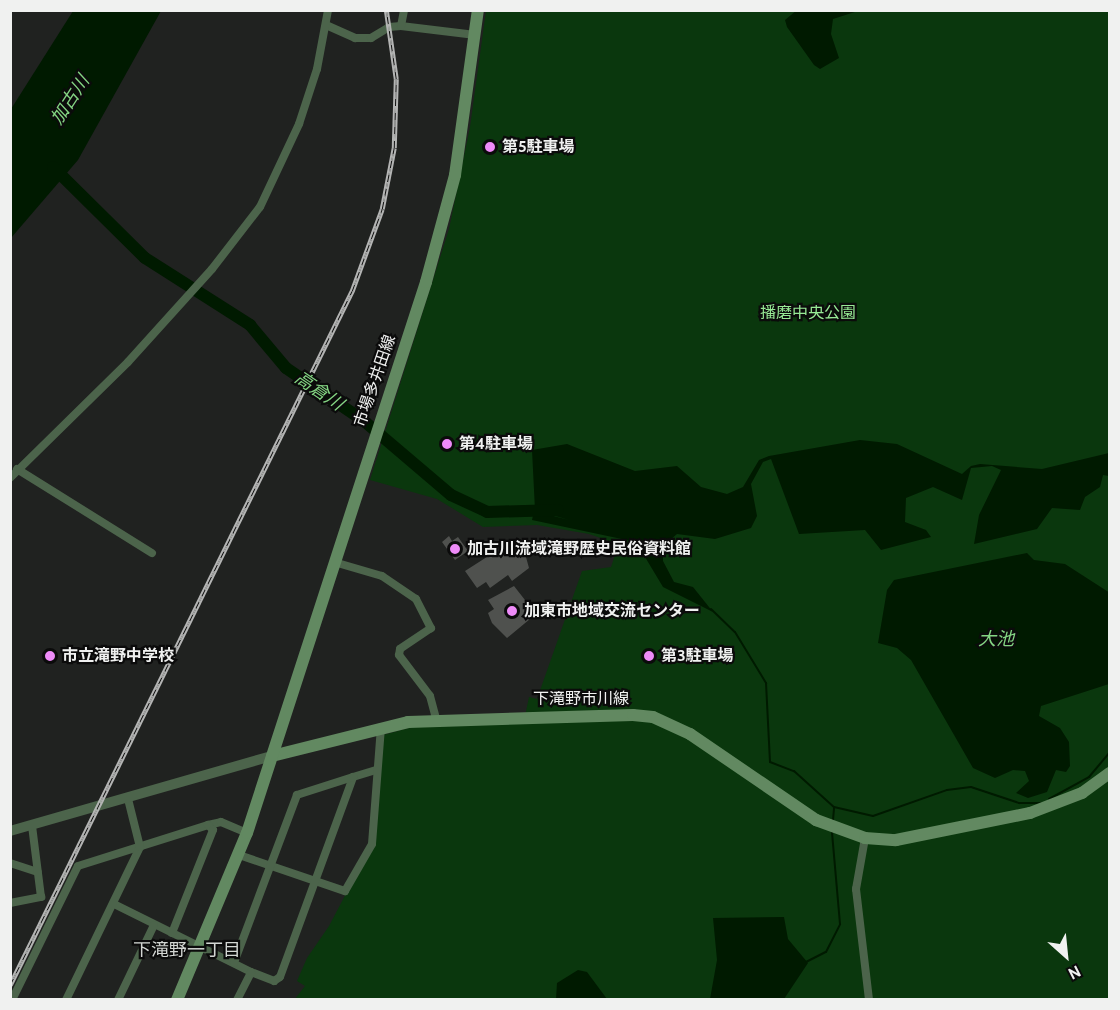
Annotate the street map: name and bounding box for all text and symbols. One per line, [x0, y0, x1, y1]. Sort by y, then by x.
water label: 加古川 [46, 71, 94, 129]
place label: 第5駐車場 [502, 137, 575, 157]
marker: 第5駐車場 [483, 140, 497, 154]
park label: 播磨中央公園 [760, 303, 856, 323]
street label: 市場多井田線 [350, 332, 400, 430]
water label: 高倉川 [291, 367, 347, 415]
place label: 第4駐車場 [459, 434, 533, 454]
marker: 第4駐車場 [440, 437, 454, 451]
place label: 加古川流域滝野歴史民俗資料館 [467, 539, 691, 559]
marker: 加古川流域滝野歴史民俗資料館 [448, 542, 462, 556]
place label: 加東市地域交流センター [524, 601, 700, 621]
marker: 加東市地域交流センター [505, 604, 519, 618]
water label: 大池 [978, 628, 1014, 650]
place label: 市立滝野中学校 [62, 646, 174, 666]
place label: 第3駐車場 [661, 646, 734, 666]
marker: 市立滝野中学校 [43, 649, 57, 663]
marker: 第3駐車場 [642, 649, 656, 663]
street label: 下滝野市川線 [533, 689, 629, 709]
north arrow [1036, 926, 1096, 986]
district label: 下滝野一丁目 [133, 939, 241, 961]
text: N [1065, 961, 1084, 984]

